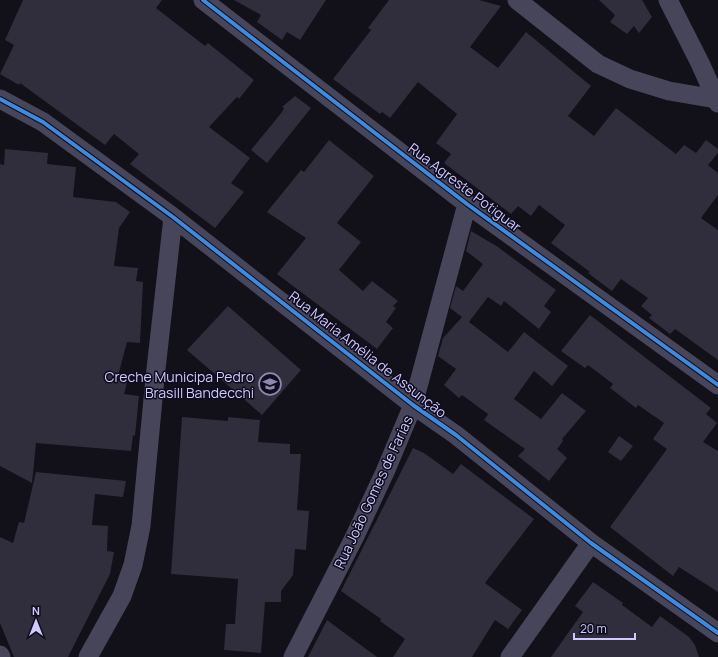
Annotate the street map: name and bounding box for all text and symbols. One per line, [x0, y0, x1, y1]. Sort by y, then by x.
street label: Rua Agreste Potiguar [405, 138, 525, 236]
street label: Rua Maria Amélia de Assunção [285, 286, 451, 422]
place label: Creche Municipa Pedro Brasill Bandecchi [104, 367, 254, 402]
school or university icon: Creche Municipa Pedro Brasill Bandecchi [257, 371, 283, 397]
street label: Rua João Gomes de Farias [329, 412, 417, 572]
north arrow [16, 601, 56, 641]
text: N [32, 603, 40, 618]
scale bar [574, 615, 635, 641]
text: 20 m [580, 620, 607, 637]

